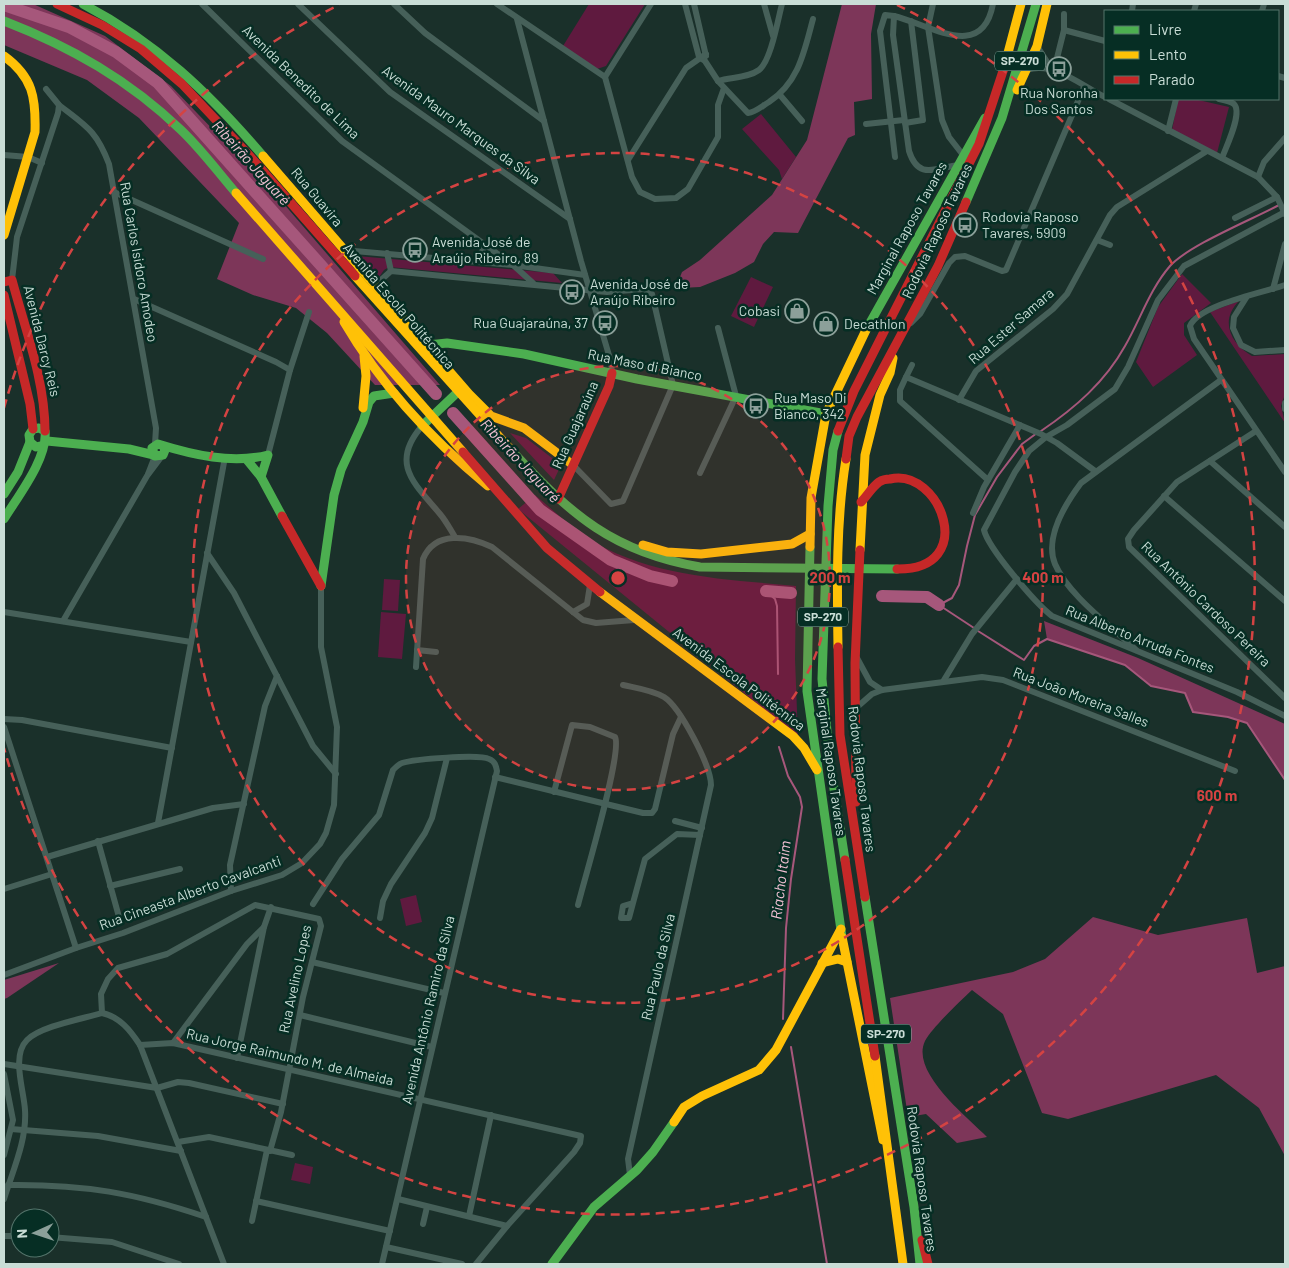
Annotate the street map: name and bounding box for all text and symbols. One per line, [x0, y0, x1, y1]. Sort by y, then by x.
legend [1104, 10, 1279, 100]
text: Livre [1149, 20, 1182, 38]
street label: Avenida Benedito de Lima [239, 21, 364, 142]
text: Lento [1149, 45, 1187, 63]
road number: SP-270 [995, 51, 1045, 70]
bus stop icon: Rua Noronha Dos Santos [1046, 56, 1072, 82]
street label: Avenida Mauro Marques da Silva [379, 62, 544, 188]
text: Parado [1149, 70, 1195, 88]
place label: Rua Noronha Dos Santos [1020, 84, 1098, 117]
water label: Ribeirão Jaguaré [209, 116, 295, 209]
street label: Marginal Raposo Tavares [863, 158, 950, 297]
street label: Rodovia Raposo Tavares [898, 160, 975, 301]
street label: Rua Guavira [288, 164, 347, 230]
street label: Rua Carlos Isidoro Amodeo [117, 181, 162, 343]
place label: Rodovia Raposo Tavares, 5909 [982, 208, 1079, 241]
bus stop icon: Rodovia Raposo Tavares, 5909 [952, 212, 978, 238]
place label: Avenida José de Araújo Ribeiro, 89 [432, 233, 538, 266]
bus stop icon: Avenida José de Araújo Ribeiro, 89 [402, 237, 428, 263]
street label: Avenida Escola Politécnica [340, 239, 459, 372]
place label: Avenida José de Araújo Ribeiro [590, 275, 689, 308]
bus stop icon: Avenida José de Araújo Ribeiro [559, 279, 585, 305]
street label: Avenida Darcy Reis [20, 283, 65, 399]
street label: Rua Ester Samara [964, 284, 1057, 367]
shop icon: Cobasi [784, 298, 810, 324]
place label: Cobasi [739, 302, 780, 319]
bus stop icon: Rua Guajaraúna, 37 [592, 310, 618, 336]
shop icon: Decathlon [813, 311, 839, 337]
place label: Rua Guajaraúna, 37 [473, 314, 588, 331]
place label: Decathlon [844, 315, 906, 332]
street label: Rua Maso di Bianco [586, 345, 704, 384]
street label: Rua Guajaraúna [548, 378, 601, 471]
place label: Rua Maso Di Bianco, 342 [774, 389, 847, 422]
bus stop icon: Rua Maso Di Bianco, 342 [743, 393, 769, 419]
water label: Ribeirão Jaguaré [477, 415, 564, 506]
street label: Rua Antônio Cardoso Pereira [1138, 538, 1274, 670]
text: 200 m [809, 568, 851, 586]
text: 400 m [1022, 568, 1064, 586]
centre of rings [609, 569, 627, 587]
street label: Rua Alberto Arruda Fontes [1063, 601, 1217, 676]
road number: SP-270 [798, 608, 848, 626]
street label: Avenida Escola Politécnica [670, 623, 809, 734]
street label: Rua João Moreira Salles [1011, 663, 1152, 730]
street label: Marginal Raposo Tavares [813, 687, 850, 837]
street label: Rodovia Raposo Tavares [845, 705, 880, 853]
text: 600 m [1197, 786, 1237, 804]
water label: Riacho Itaim [766, 839, 794, 920]
street label: Rua Cineasta Alberto Cavalcanti [97, 852, 283, 933]
street label: Rua Paulo da Silva [637, 912, 678, 1022]
street label: Avenida Antônio Ramiro da Silva [397, 914, 458, 1106]
street label: Rua Avelino Lopes [275, 923, 314, 1034]
street label: Rua Jorge Raimundo M. de Almeida [185, 1024, 395, 1089]
road number: SP-270 [861, 1024, 911, 1044]
street label: Rodovia Raposo Tavares [904, 1105, 941, 1253]
north arrow [10, 1208, 60, 1258]
text: N [13, 1229, 30, 1239]

